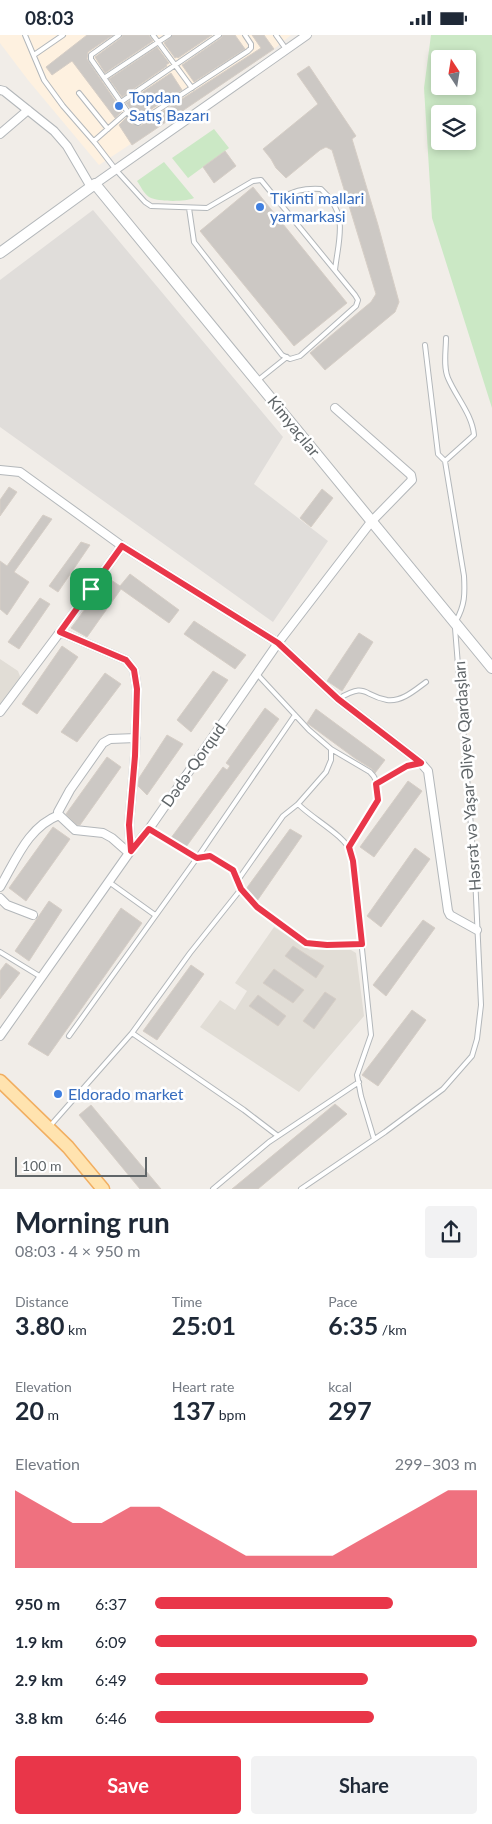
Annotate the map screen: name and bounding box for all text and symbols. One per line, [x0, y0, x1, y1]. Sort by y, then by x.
text: 08:03 [25, 6, 74, 29]
north arrow [431, 50, 476, 95]
map controls [431, 50, 476, 150]
place label: Topdan Satış Bazarı [129, 87, 209, 124]
marker: Topdan Satış Bazarı [113, 100, 125, 112]
button: layers [431, 105, 476, 150]
place label: Tikinti mallari yarmarkasi [270, 188, 364, 225]
marker: Tikinti mallari yarmarkasi [254, 201, 266, 213]
street label: Kimyaçılar [264, 392, 325, 460]
pin [70, 568, 112, 610]
icon: arrive [77, 575, 105, 603]
street label: Həsrət və Yaşar Əliyev Qardaşları [449, 661, 484, 892]
street label: Dədə-Qorqud [157, 719, 228, 810]
place label: Eldorado market [68, 1084, 184, 1103]
marker: Eldorado market [52, 1088, 64, 1100]
scale bar [15, 1154, 148, 1177]
text: 100 m [22, 1157, 61, 1174]
text: Morning run [15, 1205, 170, 1239]
button: share [425, 1206, 477, 1258]
text: 08:03 · 4 × 950 m [15, 1241, 140, 1260]
text: Distance [15, 1293, 69, 1310]
text: Time [172, 1293, 202, 1310]
text: Pace [328, 1293, 357, 1310]
text: 3.80 [15, 1310, 64, 1340]
text: 25:01 [172, 1310, 236, 1340]
text: 6:35 [328, 1310, 378, 1340]
text: km [64, 1321, 87, 1338]
text: /km [378, 1321, 407, 1338]
text: Elevation [15, 1378, 72, 1395]
text: Heart rate [172, 1378, 234, 1395]
text: kcal [328, 1378, 352, 1395]
text: 20 [15, 1395, 44, 1425]
text: 137 [172, 1395, 215, 1425]
text: 297 [328, 1395, 372, 1425]
text: m [44, 1406, 59, 1423]
text: bpm [215, 1406, 246, 1423]
text: Elevation [15, 1454, 80, 1473]
text: 299–303 m [395, 1454, 477, 1473]
text: 950 m [15, 1594, 60, 1613]
text: 6:37 [95, 1594, 127, 1613]
text: 1.9 km [15, 1632, 63, 1651]
text: 6:09 [95, 1632, 127, 1651]
text: 2.9 km [15, 1670, 63, 1689]
text: 6:49 [95, 1670, 127, 1689]
text: 3.8 km [15, 1708, 63, 1727]
text: 6:46 [95, 1708, 127, 1727]
button: Save [15, 1756, 241, 1814]
button: Share [251, 1756, 477, 1814]

